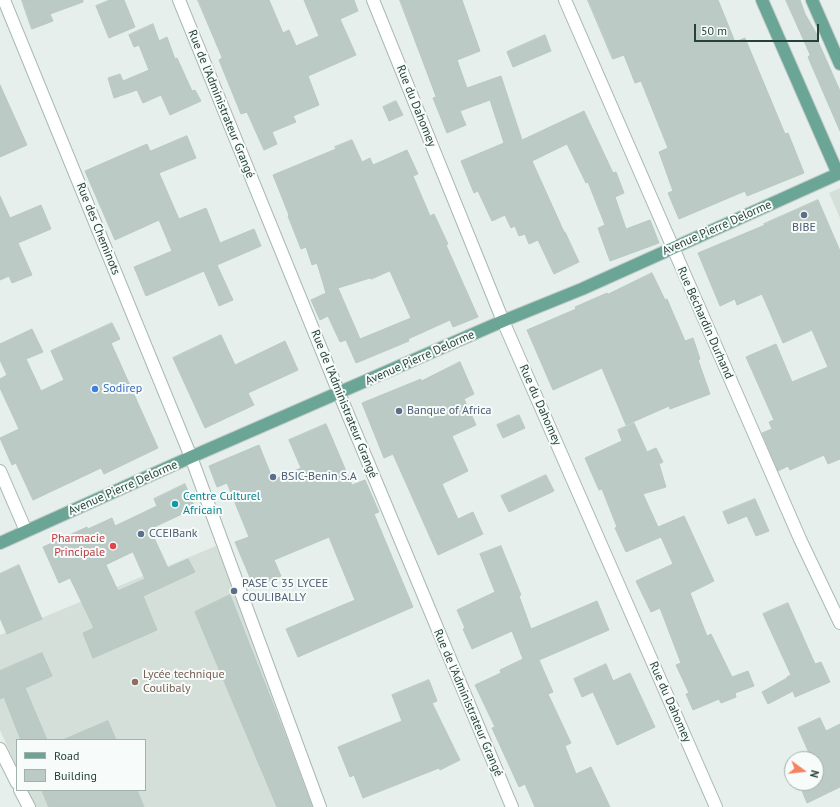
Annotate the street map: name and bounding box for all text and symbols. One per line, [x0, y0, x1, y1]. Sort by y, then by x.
scale bar [696, 16, 821, 42]
text: 50 m [701, 23, 727, 38]
street label: Rue de l'Administrateur Grangé [185, 28, 257, 180]
street label: Rue du Dahomey [393, 63, 439, 149]
street label: Rue des Cheminots [73, 181, 123, 277]
street label: Avenue Pierre Delorme [660, 197, 774, 259]
marker: BIBE [799, 210, 809, 220]
place label: BIBE [792, 221, 816, 235]
street label: Rue Béchardin Durhand [674, 265, 736, 381]
street label: Avenue Pierre Delorme [363, 327, 477, 389]
street label: Rue de l'Administrateur Grangé [308, 328, 380, 480]
street label: Rue du Dahomey [516, 362, 564, 448]
place label: Sodirep [103, 382, 142, 396]
marker: Sodirep [90, 384, 100, 394]
place label: Banque of Africa [407, 404, 492, 418]
marker: Banque of Africa [394, 406, 404, 416]
street label: Avenue Pierre Delorme [66, 457, 180, 519]
place label: BSIC-Benin S.A [281, 470, 357, 484]
marker: BSIC-Benin S.A [268, 472, 278, 482]
place label: Centre Culturel Africain [183, 490, 260, 518]
marker: Centre Culturel Africain [170, 499, 180, 509]
place label: CCEIBank [149, 527, 198, 541]
marker: CCEIBank [136, 529, 146, 539]
place label: Pharmacie Principale [51, 532, 105, 560]
marker: Pharmacie Principale [108, 541, 118, 551]
place label: PASE C 35 LYCEE COULIBALLY [242, 577, 328, 605]
marker: PASE C 35 LYCEE COULIBALLY [229, 586, 239, 596]
street label: Rue de l'Administrateur Grangé [430, 627, 506, 779]
street label: Rue du Dahomey [646, 659, 694, 745]
place label: Lycée technique Coulibaly [143, 668, 225, 696]
marker: Lycée technique Coulibaly [130, 677, 140, 687]
legend [16, 739, 146, 791]
text: Road [54, 748, 79, 763]
north arrow [784, 751, 824, 791]
text: Building [54, 768, 97, 783]
text: N [807, 769, 822, 779]

